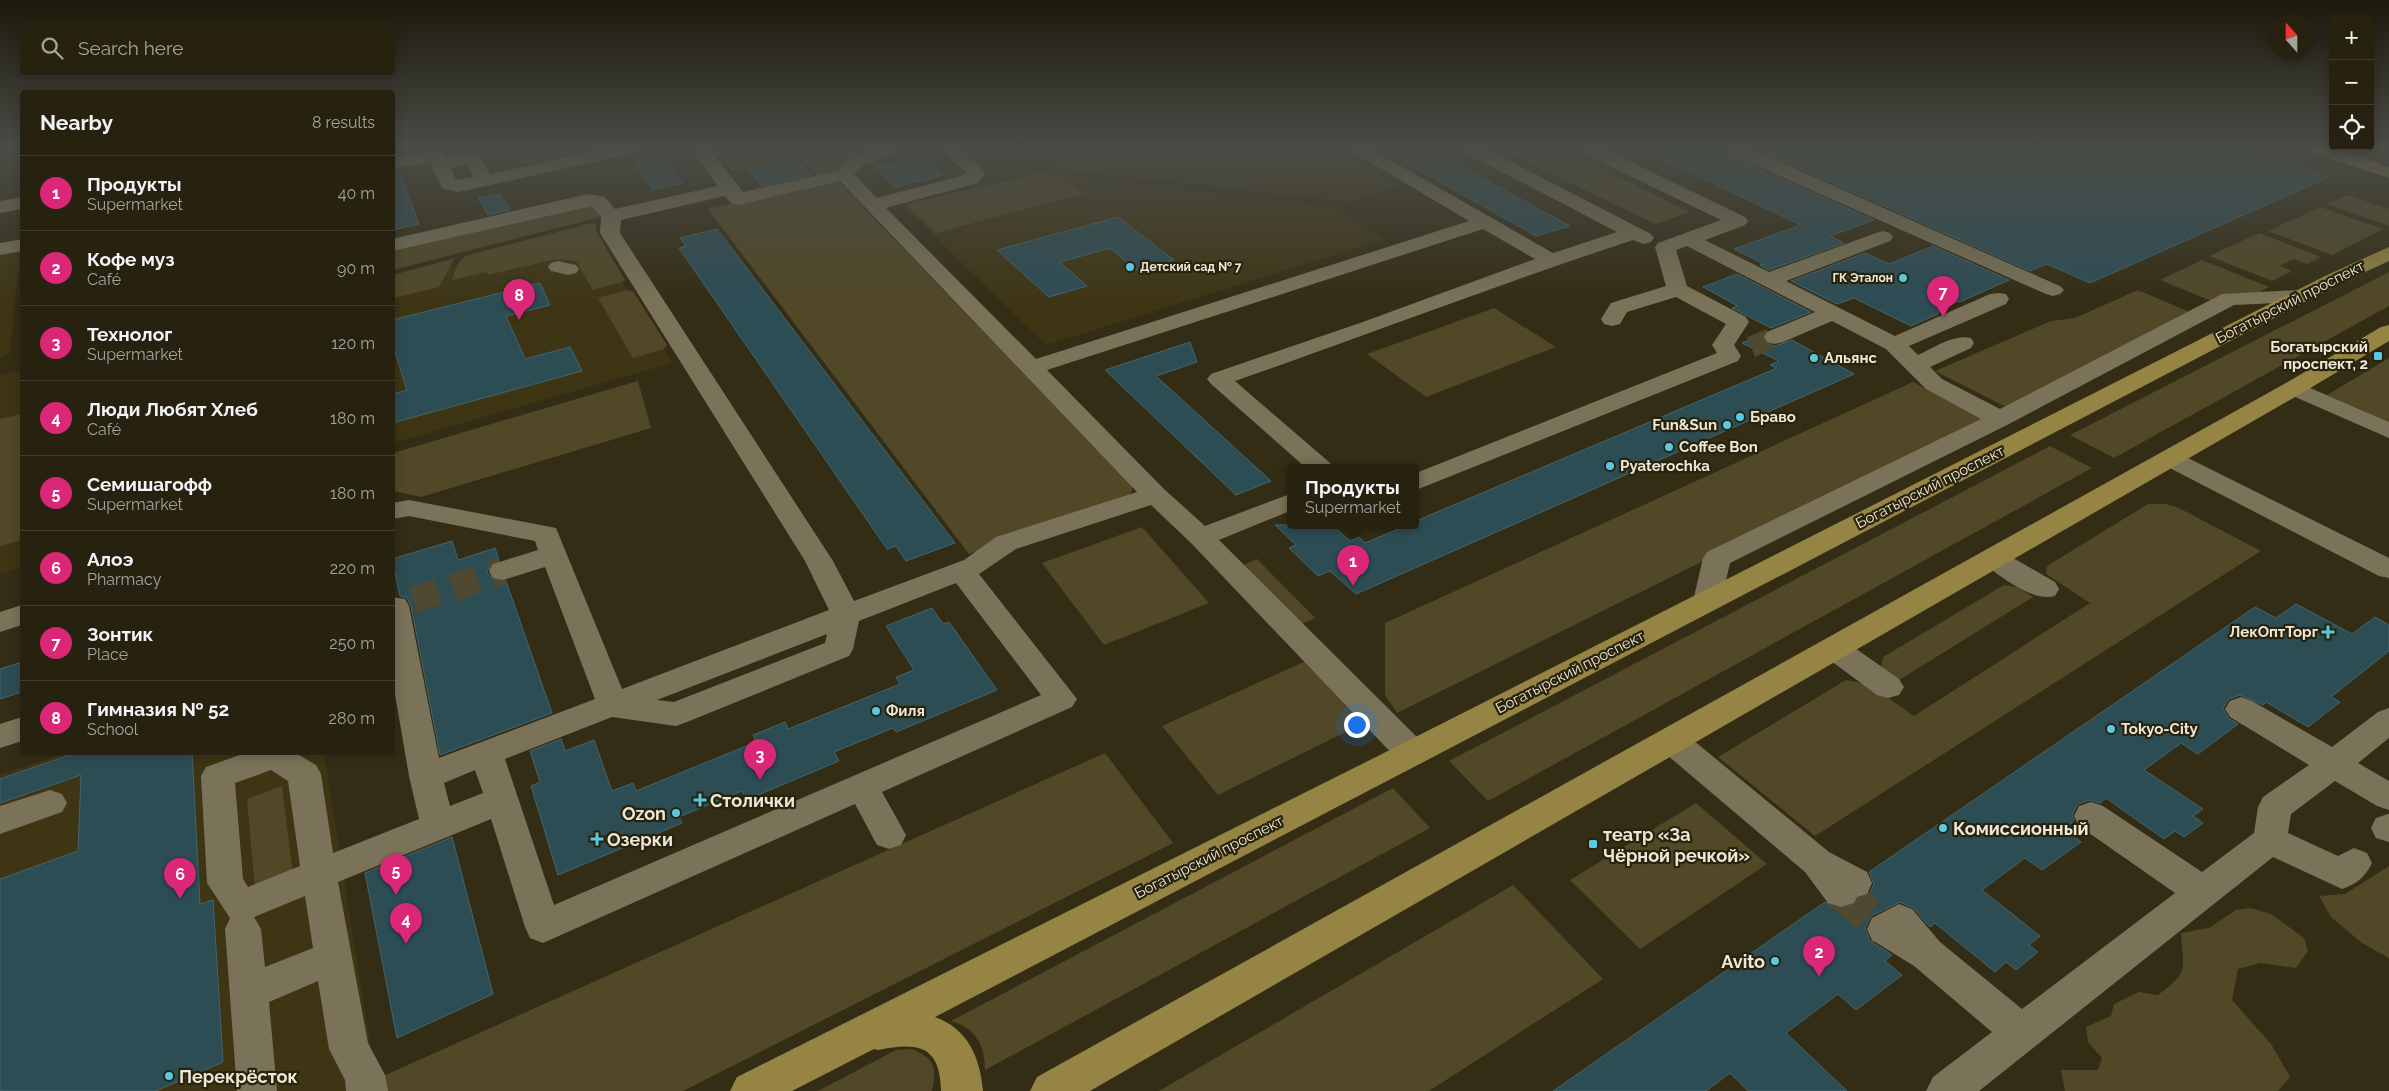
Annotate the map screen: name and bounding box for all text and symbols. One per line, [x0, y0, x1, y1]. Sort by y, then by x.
north arrow [2269, 15, 2314, 60]
map controls [2329, 15, 2374, 150]
button: + [2329, 15, 2374, 60]
search box [20, 20, 395, 75]
icon: search [38, 34, 66, 62]
text: Search here [78, 37, 184, 59]
button: − [2329, 60, 2374, 105]
button: locate [2329, 105, 2374, 150]
text: Nearby [40, 110, 113, 135]
text: 8 results [312, 113, 375, 132]
text: Продукты [87, 173, 182, 195]
text: 1 [52, 184, 60, 203]
text: 40 m [338, 184, 375, 203]
text: Supermarket [87, 195, 183, 214]
text: Кофе муз [87, 248, 175, 270]
street label: Богатырский проспект [2213, 257, 2367, 347]
text: 2 [51, 259, 61, 278]
text: 90 m [337, 259, 375, 278]
place label: Детский сад № 7 [1140, 260, 1242, 274]
marker: Детский сад № 7 [1124, 261, 1136, 273]
text: Café [87, 270, 121, 289]
place label: ГК Эталон [1833, 271, 1893, 285]
marker: ГК Эталон [1897, 272, 1909, 284]
pin: 7 [1927, 276, 1959, 317]
pin: 8 [503, 279, 535, 320]
text: Технолог [87, 323, 172, 345]
text: 3 [52, 334, 60, 353]
text: 120 m [331, 334, 375, 353]
place label: Богатырский проспект, 2 [2270, 338, 2368, 373]
text: Supermarket [87, 345, 183, 364]
place label: Альянс [1824, 349, 1877, 367]
marker: Богатырский проспект, 2 [2372, 350, 2384, 362]
marker: Альянс [1808, 352, 1820, 364]
text: Люди Любят Хлеб [87, 398, 258, 420]
place label: Браво [1750, 408, 1796, 426]
text: 4 [51, 409, 61, 428]
text: 180 m [330, 409, 375, 428]
marker: Браво [1734, 411, 1746, 423]
place label: Fun&Sun [1652, 416, 1717, 434]
marker: Fun&Sun [1721, 419, 1733, 431]
text: Café [87, 420, 121, 439]
place label: Coffee Bon [1679, 438, 1758, 456]
marker: Coffee Bon [1663, 441, 1675, 453]
street label: Богатырский проспект [1853, 442, 2007, 532]
place label: Pyaterochka [1620, 457, 1710, 475]
marker: Pyaterochka [1604, 460, 1616, 472]
popup [1287, 464, 1419, 529]
text: Семишагофф [87, 473, 212, 495]
text: Продукты [1305, 476, 1400, 498]
text: 5 [52, 484, 60, 503]
text: 180 m [330, 484, 375, 503]
text: Supermarket [87, 495, 183, 514]
text: Supermarket [1305, 498, 1401, 517]
pin: 1 [1337, 545, 1369, 586]
text: Алоэ [87, 548, 134, 570]
text: 6 [51, 559, 61, 578]
text: 220 m [330, 559, 375, 578]
text: Pharmacy [87, 570, 161, 589]
text: Зонтик [87, 623, 153, 645]
place label: ЛекОптТорг [2229, 623, 2319, 641]
marker: ЛекОптТорг [2322, 626, 2334, 638]
street label: Богатырский проспект [1493, 627, 1647, 717]
text: 7 [52, 634, 60, 653]
text: 250 m [329, 634, 375, 653]
text: Place [87, 645, 128, 664]
text: Гимназия № 52 [87, 698, 229, 720]
place label: Филя [886, 702, 925, 720]
marker: Филя [870, 705, 882, 717]
text: 8 [51, 709, 61, 728]
text: 280 m [329, 709, 375, 728]
your location [1344, 712, 1370, 738]
text: School [87, 720, 138, 739]
place label: Tokyo-City [2121, 720, 2198, 738]
marker: Tokyo-City [2105, 723, 2117, 735]
pin: 3 [744, 739, 776, 780]
place label: Столички [710, 790, 795, 811]
marker: Столички [694, 794, 706, 806]
place label: Ozon [622, 803, 666, 824]
marker: Ozon [670, 807, 682, 819]
street label: Богатырский проспект [1132, 812, 1286, 902]
place label: Комиссионный [1953, 818, 2088, 839]
marker: Комиссионный [1937, 822, 1949, 834]
place label: театр «За Чёрной речкой» [1603, 824, 1750, 866]
place label: Озерки [607, 829, 673, 850]
marker: Озерки [591, 833, 603, 845]
marker: театр «За Чёрной речкой» [1587, 838, 1599, 850]
pin: 5 [380, 854, 412, 895]
pin: 6 [164, 858, 196, 899]
pin: 4 [390, 903, 422, 944]
pin: 2 [1803, 936, 1835, 977]
place label: Avito [1721, 951, 1765, 972]
marker: Avito [1769, 955, 1781, 967]
place label: Перекрёсток [179, 1066, 298, 1087]
marker: Перекрёсток [163, 1070, 175, 1082]

